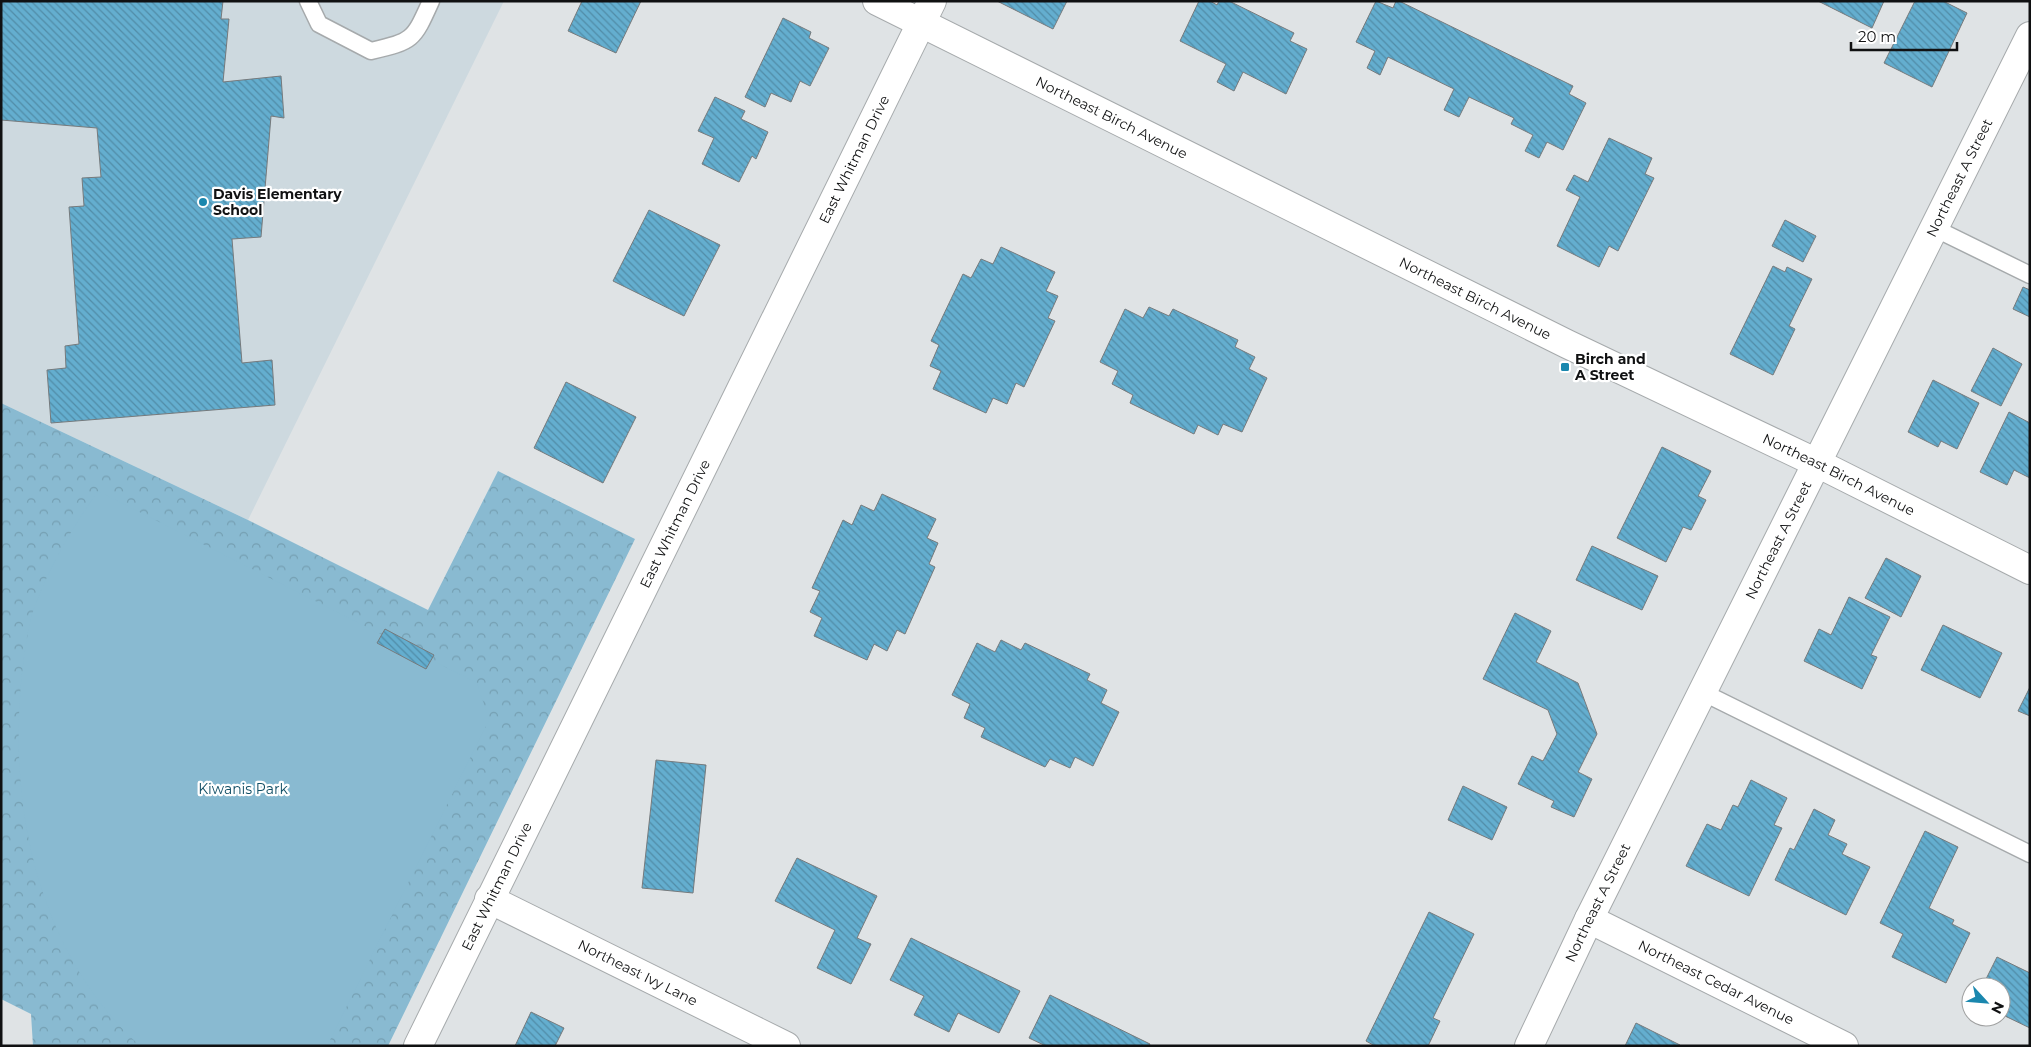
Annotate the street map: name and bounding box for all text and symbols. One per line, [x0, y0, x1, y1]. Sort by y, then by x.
scale bar [1851, 20, 1957, 52]
text: 20 m [1858, 27, 1896, 46]
street label: Northeast Birch Avenue [1033, 72, 1191, 163]
street label: East Whitman Drive [815, 92, 893, 227]
street label: Northeast A Street [1922, 115, 1996, 240]
place label: Davis Elementary School [213, 185, 342, 219]
marker: Davis Elementary School [197, 196, 209, 208]
street label: Northeast Birch Avenue [1396, 253, 1554, 344]
place label: Birch and A Street [1574, 350, 1646, 384]
marker: Birch and A Street [1559, 361, 1571, 373]
street label: Northeast Birch Avenue [1760, 429, 1918, 520]
street label: East Whitman Drive [636, 457, 714, 591]
street label: Northeast A Street [1741, 478, 1815, 602]
park label: Kiwanis Park [198, 780, 288, 798]
street label: East Whitman Drive [457, 819, 536, 953]
street label: Northeast A Street [1561, 840, 1635, 965]
street label: Northeast Ivy Lane [575, 935, 701, 1010]
street label: Northeast Cedar Avenue [1635, 936, 1797, 1029]
north arrow [1961, 977, 2011, 1027]
text: N [1987, 999, 2008, 1017]

